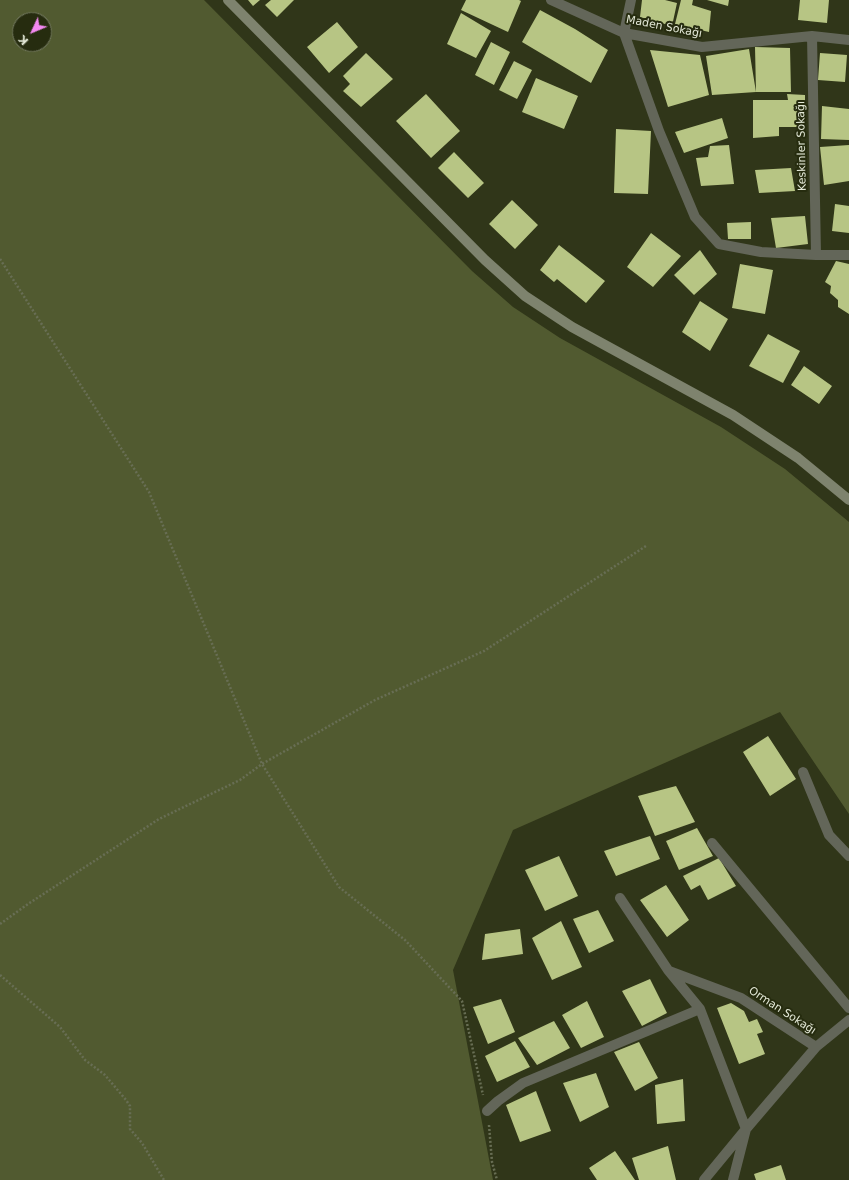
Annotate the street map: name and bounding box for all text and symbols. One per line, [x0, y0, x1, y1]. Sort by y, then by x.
north arrow [12, 12, 52, 52]
street label: Maden Sokağı [625, 13, 703, 41]
text: K [16, 32, 31, 48]
street label: Keskinler Sokağı [795, 101, 809, 191]
street label: Orman Sokağı [746, 984, 818, 1038]

